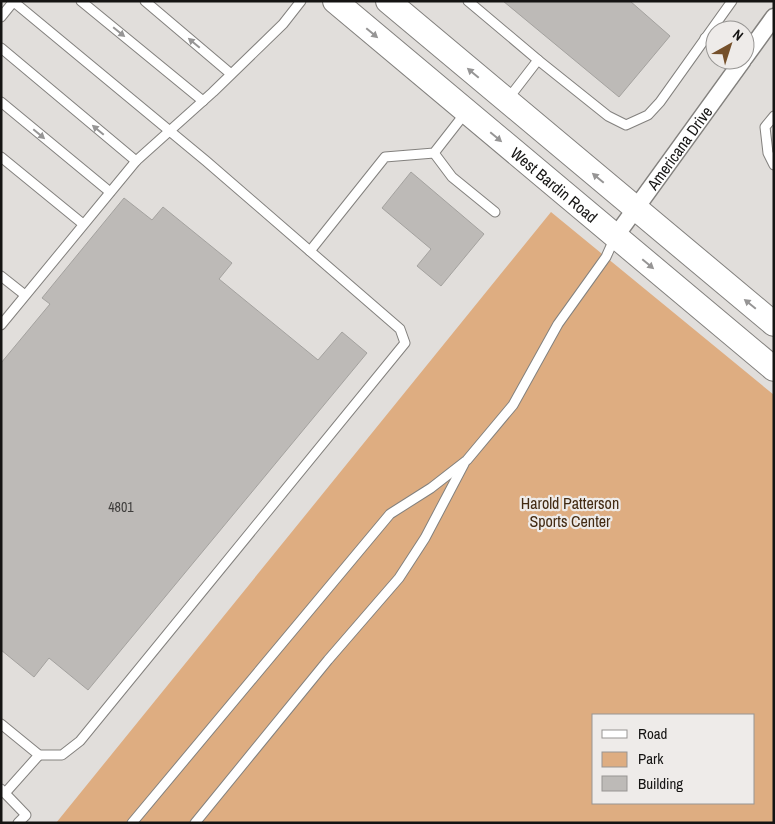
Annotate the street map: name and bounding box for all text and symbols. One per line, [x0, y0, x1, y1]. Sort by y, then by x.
north arrow [705, 20, 755, 70]
text: N [729, 25, 747, 45]
one-way arrow [112, 27, 125, 38]
one-way arrow [365, 27, 378, 38]
one-way arrow [188, 37, 201, 48]
one-way arrow [467, 68, 480, 79]
street label: Americana Drive [641, 102, 717, 195]
one-way arrow [92, 124, 105, 135]
one-way arrow [32, 128, 45, 139]
one-way arrow [490, 132, 503, 143]
street label: West Bardin Road [506, 142, 602, 228]
one-way arrow [592, 172, 604, 184]
one-way arrow [642, 258, 654, 269]
one-way arrow [744, 299, 757, 310]
park label: Harold Patterson Sports Center [521, 492, 619, 532]
house number: 4801 [108, 498, 134, 516]
legend [592, 714, 755, 804]
text: Road [638, 723, 667, 744]
text: Park [638, 748, 664, 769]
text: Building [638, 773, 683, 794]

